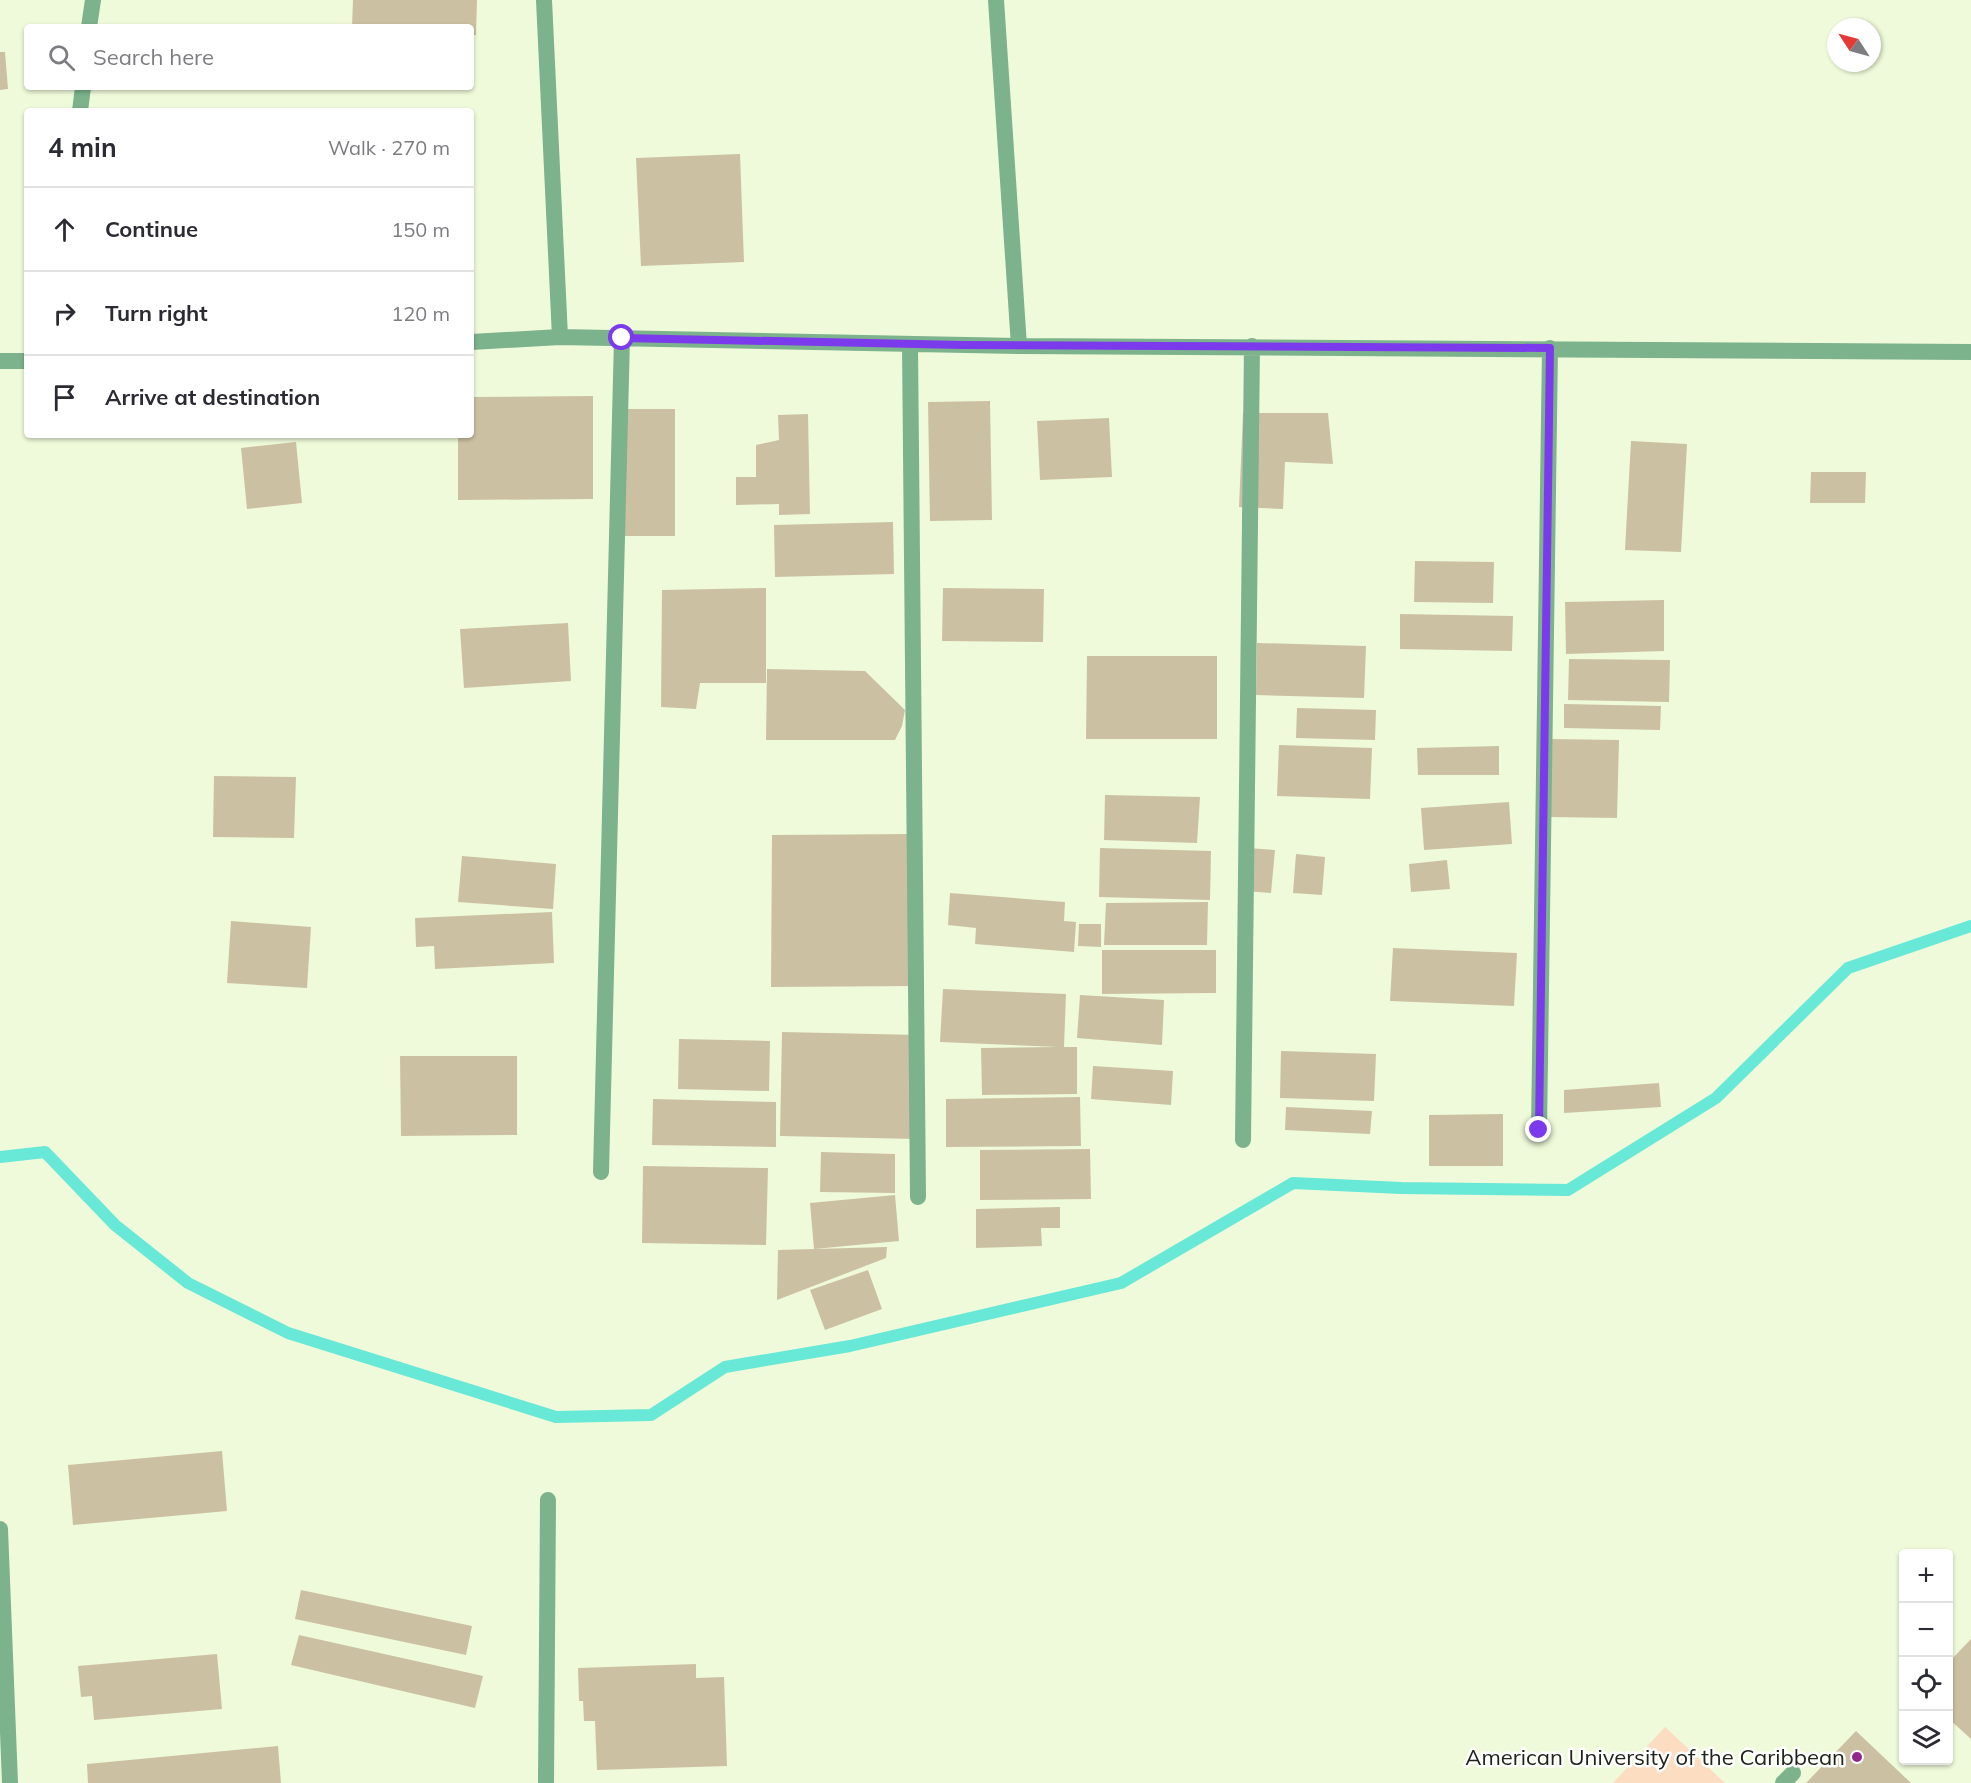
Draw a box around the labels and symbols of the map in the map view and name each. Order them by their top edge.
north arrow [1827,18,1881,72]
route start [608,324,634,350]
route end [1525,1116,1551,1142]
place label: American University of the Caribbean [1465,1743,1845,1771]
marker: American University of the Caribbean [1850,1750,1864,1764]

